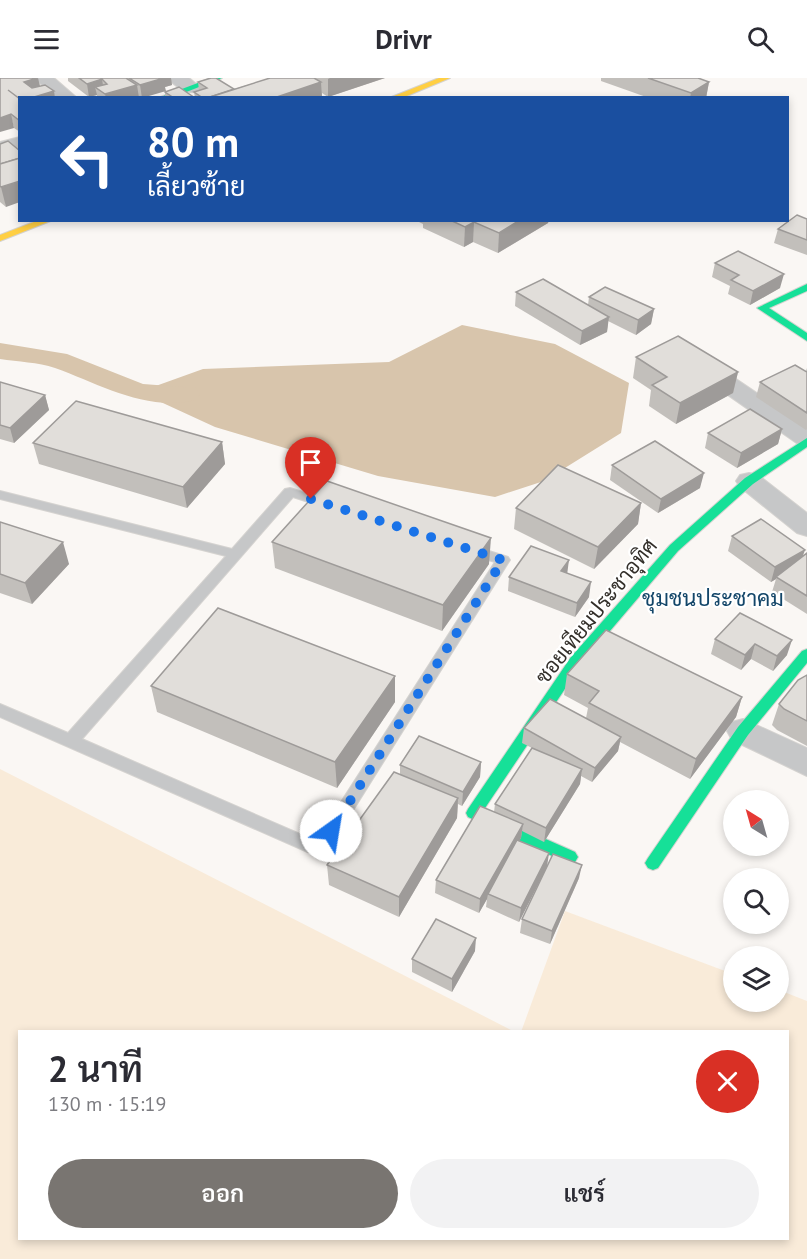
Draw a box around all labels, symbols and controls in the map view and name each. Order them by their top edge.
text: Drivr [375,22,432,56]
icon: menu [30,23,63,56]
icon: search [744,23,777,56]
text: 80 m [147,114,239,169]
icon: left [48,120,126,198]
text: เลี้ยวซ้าย [147,169,245,203]
pin [285,437,336,499]
icon: arrive [294,446,327,479]
street label: ซอยเทียมประชาอุทิศ [529,533,664,690]
district label: ชุมชนประชาคม [642,584,784,614]
north arrow [723,790,789,856]
map controls [723,790,789,1012]
position arrow [299,799,363,863]
button: search [723,868,789,934]
button: layers [723,946,789,1012]
text: 2 นาที [48,1045,143,1092]
button: close [696,1050,759,1113]
text: 130 m · 15:19 [48,1091,166,1117]
button: ออก [48,1159,398,1228]
button: แชร์ [410,1159,759,1228]

